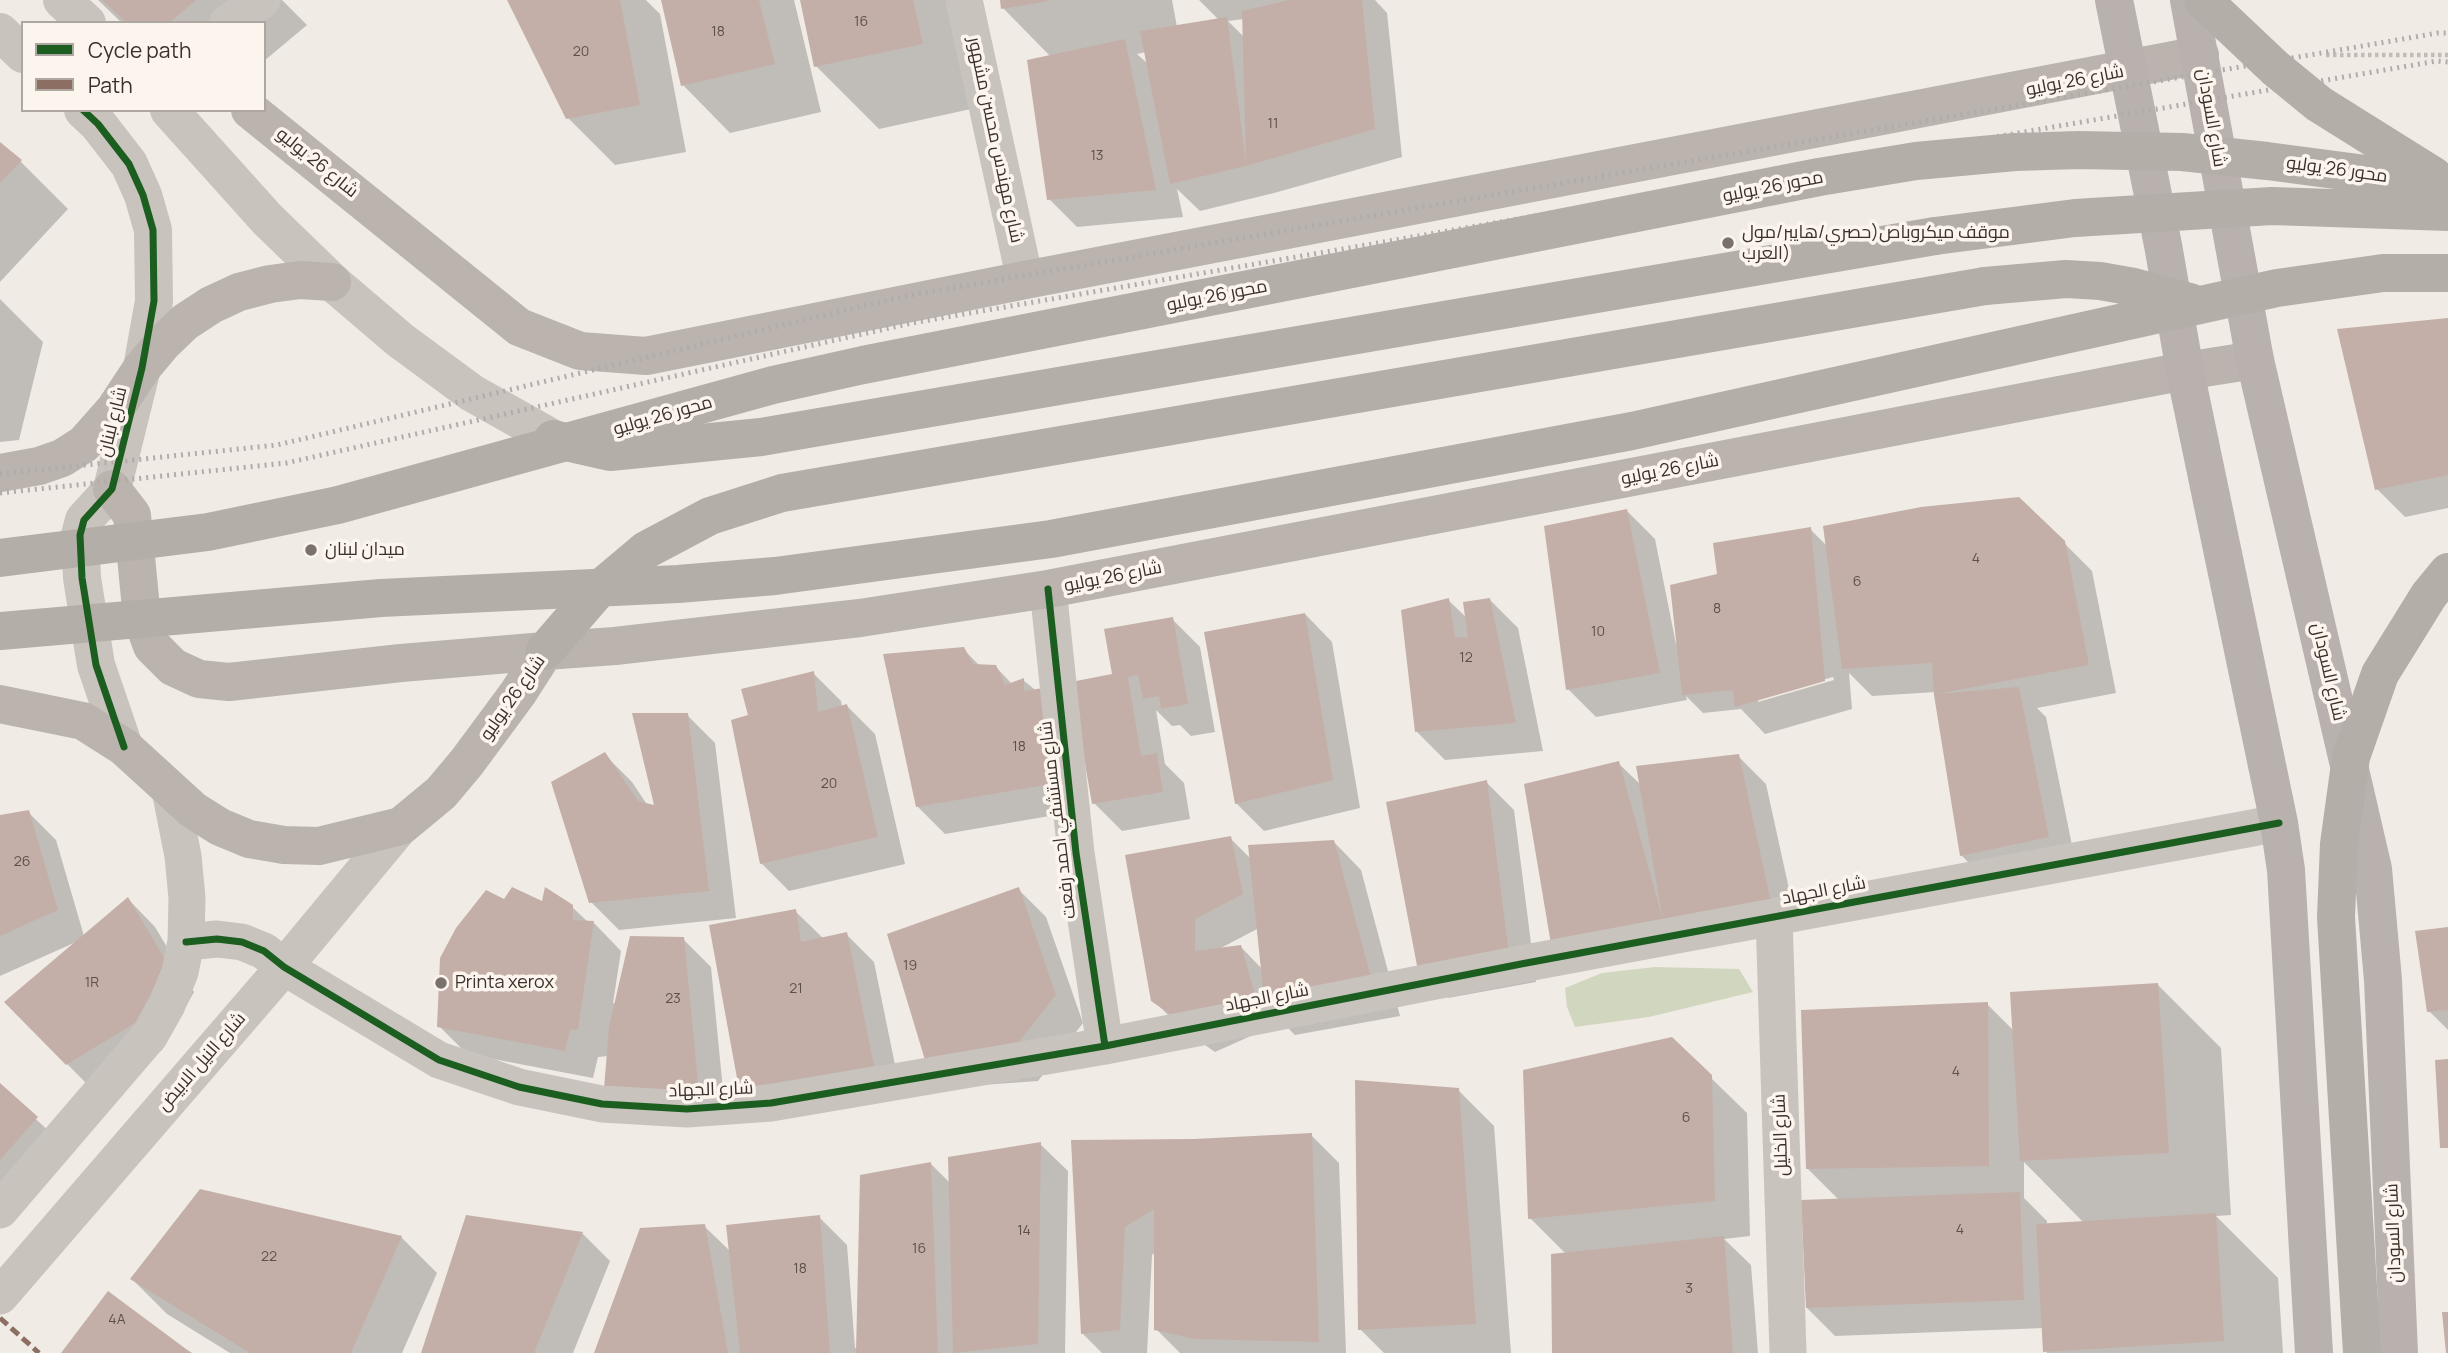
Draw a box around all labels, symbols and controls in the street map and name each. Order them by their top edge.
house number: 16 [854,14,868,30]
legend [21,21,266,112]
house number: 18 [711,24,725,40]
street label: شارع مهندس محسن مشهور [963,35,1027,245]
text: Cycle path [88,36,191,64]
house number: 20 [573,44,589,60]
street label: شارع 26 يوليو [2024,61,2126,101]
street label: شارع السودان [2192,67,2230,169]
text: Path [88,71,133,99]
house number: 11 [1268,116,1278,132]
street label: شارع 26 يوليو [272,123,362,203]
house number: 13 [1090,148,1104,164]
street label: محور 26 يوليو [2285,152,2389,188]
street label: محور 26 يوليو [1721,167,1825,207]
place label: موقف ميكروباص(حصري/هايبر/مول العرب) [1742,222,2010,264]
marker: موقف ميكروباص(حصري/هايبر/مول العرب) [1720,235,1736,251]
street label: محور 26 يوليو [1165,276,1269,316]
street label: شارع لبنان [94,385,132,459]
street label: محور 26 يوليو [611,392,715,440]
street label: شارع 26 يوليو [1619,450,1721,490]
place label: ميدان لبنان [325,539,405,561]
marker: ميدان لبنان [303,542,319,558]
house number: 4 [1972,551,1980,567]
street label: شارع 26 يوليو [1062,557,1164,597]
house number: 6 [1853,574,1861,590]
house number: 8 [1713,601,1721,617]
street label: شارع السودان [2306,621,2350,723]
house number: 10 [1591,624,1605,640]
house number: 12 [1459,650,1473,666]
street label: شارع 26 يوليو [476,651,550,745]
street label: شارع مستشفي احمد رفعت [1035,720,1081,920]
house number: 18 [1012,739,1026,755]
house number: 20 [821,776,837,792]
house number: 26 [14,854,30,870]
street label: شارع الجهاد [1780,872,1868,910]
house number: 19 [903,958,917,974]
place label: Printa xerox [455,972,554,994]
house number: 1R [85,975,99,991]
marker: Printa xerox [433,975,449,991]
street label: شارع الجهاد [1223,979,1311,1017]
house number: 21 [789,981,803,997]
house number: 23 [665,991,681,1007]
street label: شارع النيل الابيض [153,1008,251,1116]
house number: 4 [1952,1064,1960,1080]
street label: شارع الجهاد [668,1078,754,1102]
street label: شارع الخليل [1769,1093,1793,1177]
house number: 6 [1682,1110,1690,1126]
street label: شارع السودان [2381,1183,2407,1283]
house number: 4 [1956,1222,1964,1238]
house number: 14 [1017,1223,1031,1239]
house number: 16 [912,1241,926,1257]
house number: 22 [261,1249,277,1265]
house number: 18 [793,1261,807,1277]
house number: 3 [1685,1281,1693,1297]
house number: 4A [108,1312,126,1328]

